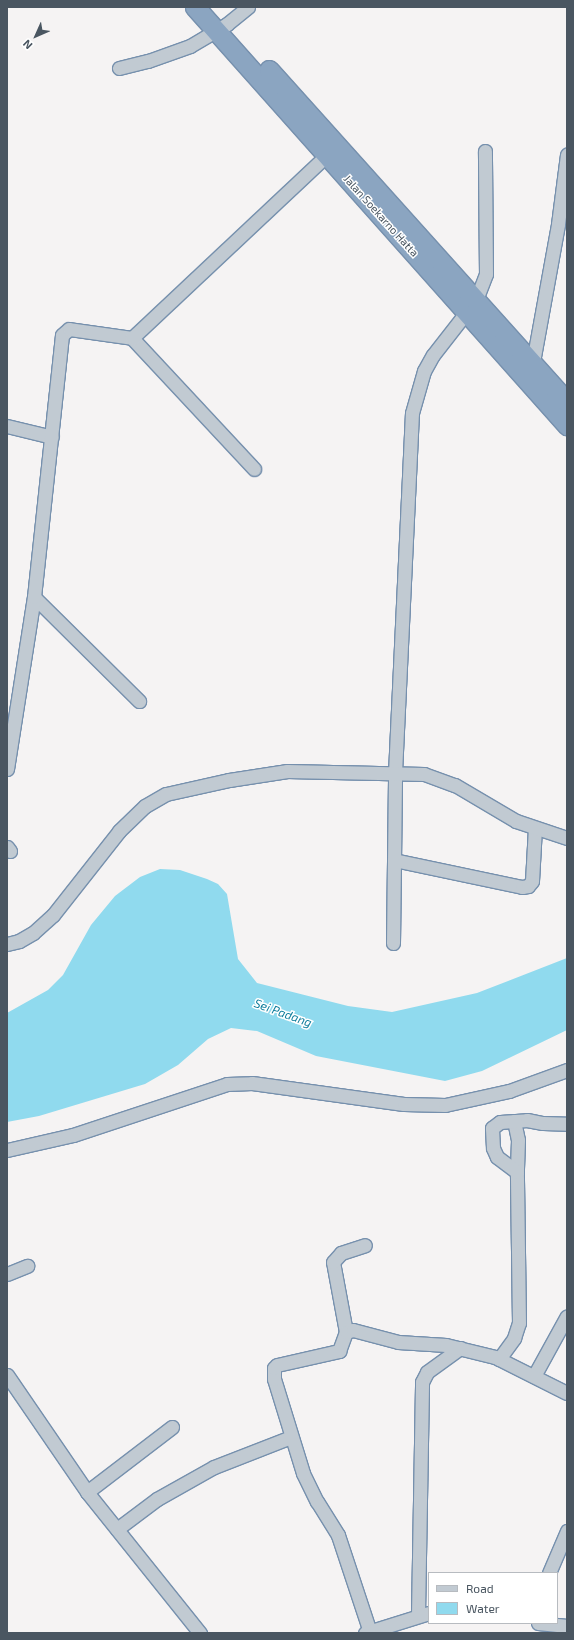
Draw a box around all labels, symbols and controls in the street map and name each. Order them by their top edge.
north arrow [16,16,56,56]
text: N [20,37,35,52]
street label: Jalan Soekarno Hatta [341,172,421,260]
water label: Sei Padang [252,996,314,1030]
legend [428,1572,558,1624]
text: Road [466,1581,494,1595]
text: Water [466,1601,500,1615]

